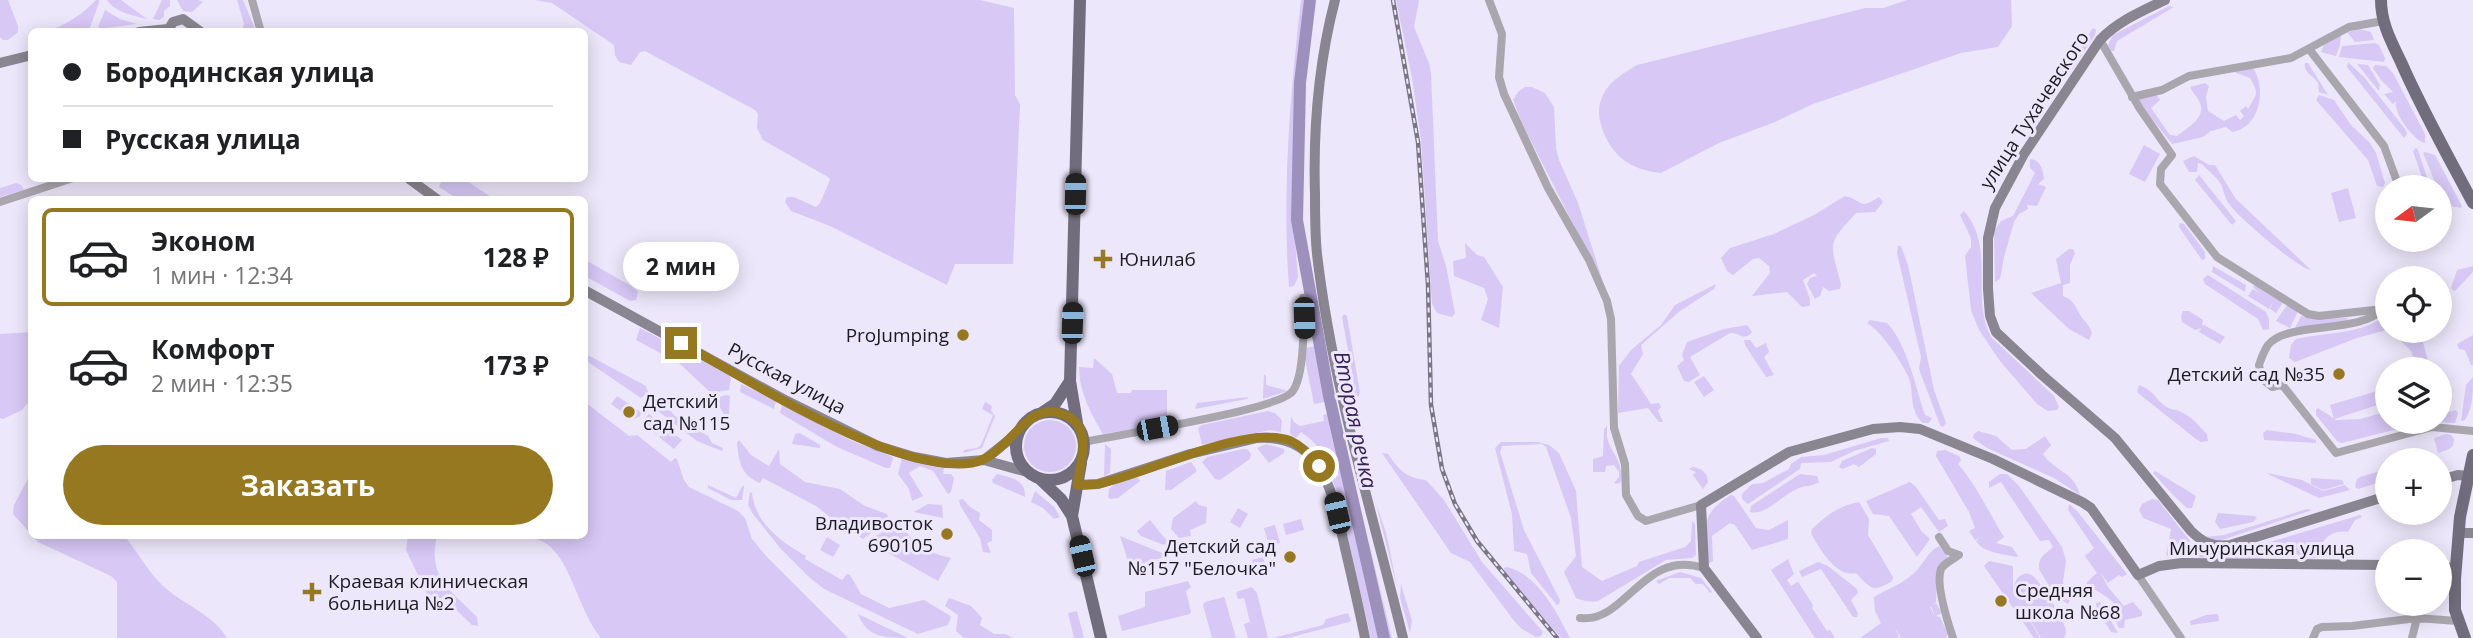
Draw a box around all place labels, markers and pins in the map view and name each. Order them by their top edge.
place label: Юнилаб [1119,246,1196,272]
marker: Юнилаб [1093,249,1113,269]
place label: ProJumping [846,322,949,348]
marker: ProJumping [955,327,971,343]
place label: Детский сад №35 [2168,361,2325,387]
marker: Детский сад №35 [2331,366,2347,382]
place label: Детский сад №115 [643,388,730,436]
marker: Детский сад №115 [621,404,637,420]
place label: Владивосток 690105 [815,510,933,558]
marker: Владивосток 690105 [939,526,955,542]
place label: Детский сад №157 "Белочка" [1127,533,1276,581]
marker: Детский сад №157 "Белочка" [1282,549,1298,565]
place label: Краевая клиническая больница №2 [328,568,528,616]
place label: Средняя школа №68 [2015,577,2121,625]
marker: Краевая клиническая больница №2 [302,582,322,602]
marker: Средняя школа №68 [1993,593,2009,609]

